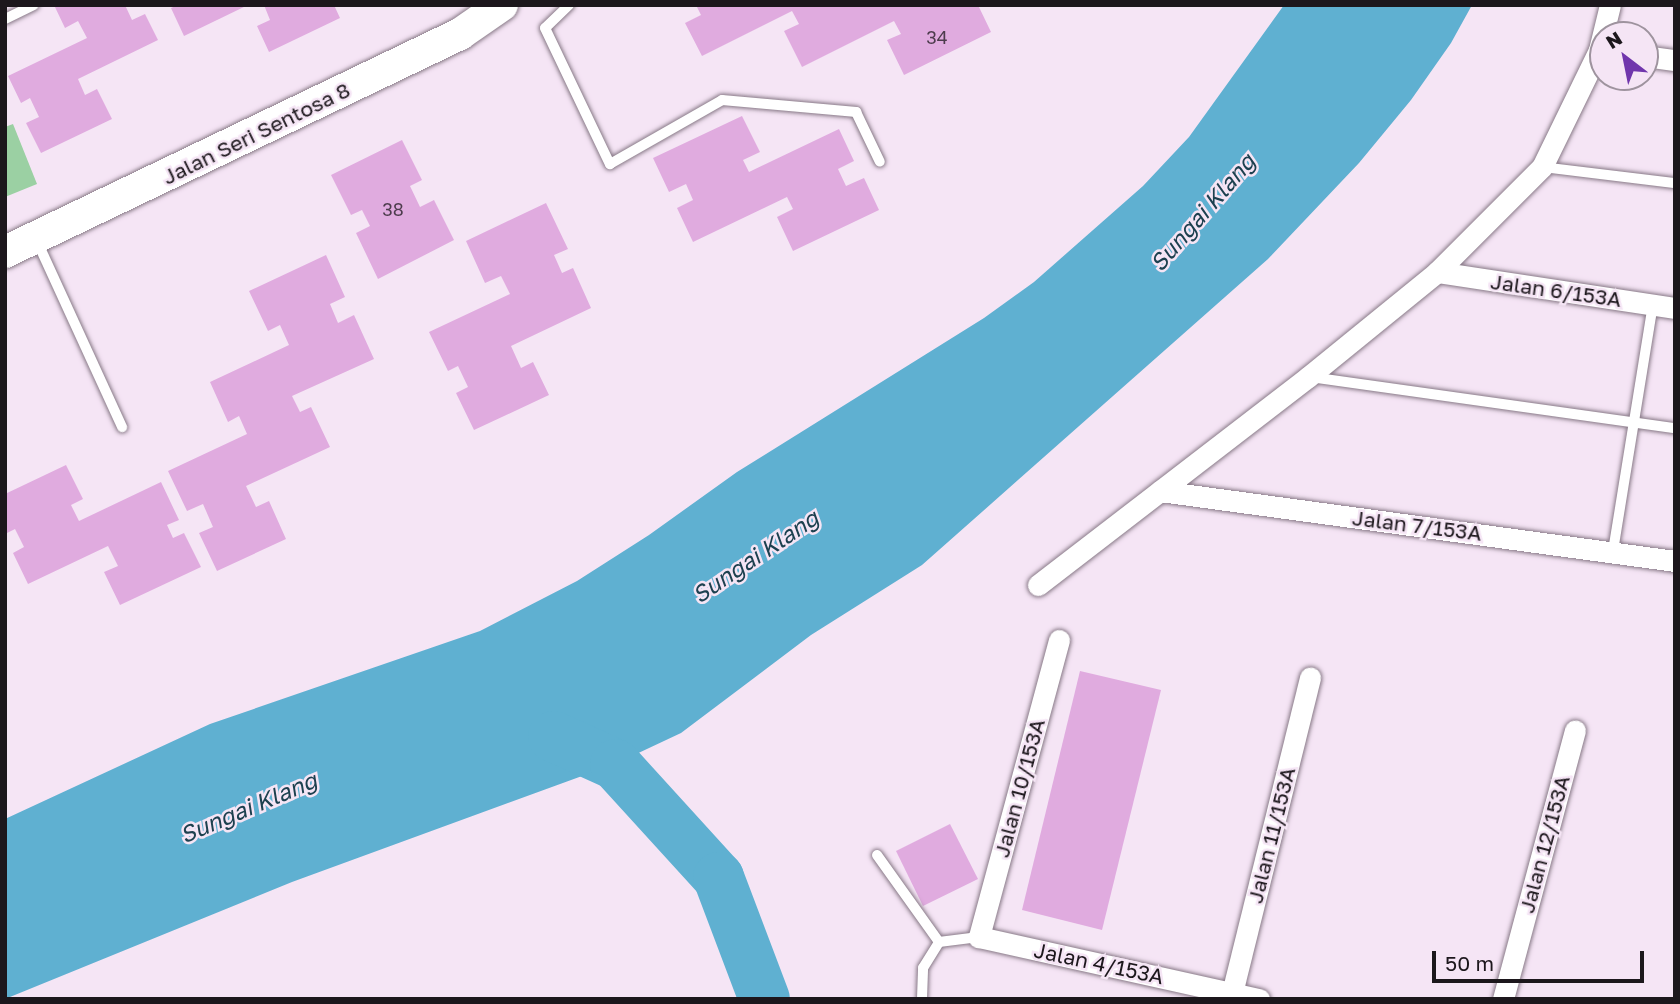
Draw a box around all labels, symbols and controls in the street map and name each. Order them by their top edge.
north arrow [1589,21,1659,91]
house number: 34 [926,26,948,48]
text: N [1601,26,1626,53]
street label: Jalan Seri Sentosa 8 [158,77,354,189]
water label: Sungai Klang [1144,148,1260,276]
house number: 38 [382,198,404,220]
street label: Jalan 6/153A [1489,268,1623,312]
water label: Sungai Klang [687,504,823,608]
street label: Jalan 7/153A [1351,505,1483,545]
street label: Jalan 10/153A [988,716,1050,860]
street label: Jalan 11/153A [1242,764,1300,906]
water label: Sungai Klang [175,766,321,848]
street label: Jalan 12/153A [1514,772,1574,916]
street label: Jalan 4/153A [1032,937,1166,989]
scale bar [1435,937,1647,981]
text: 50 m [1445,950,1494,976]

